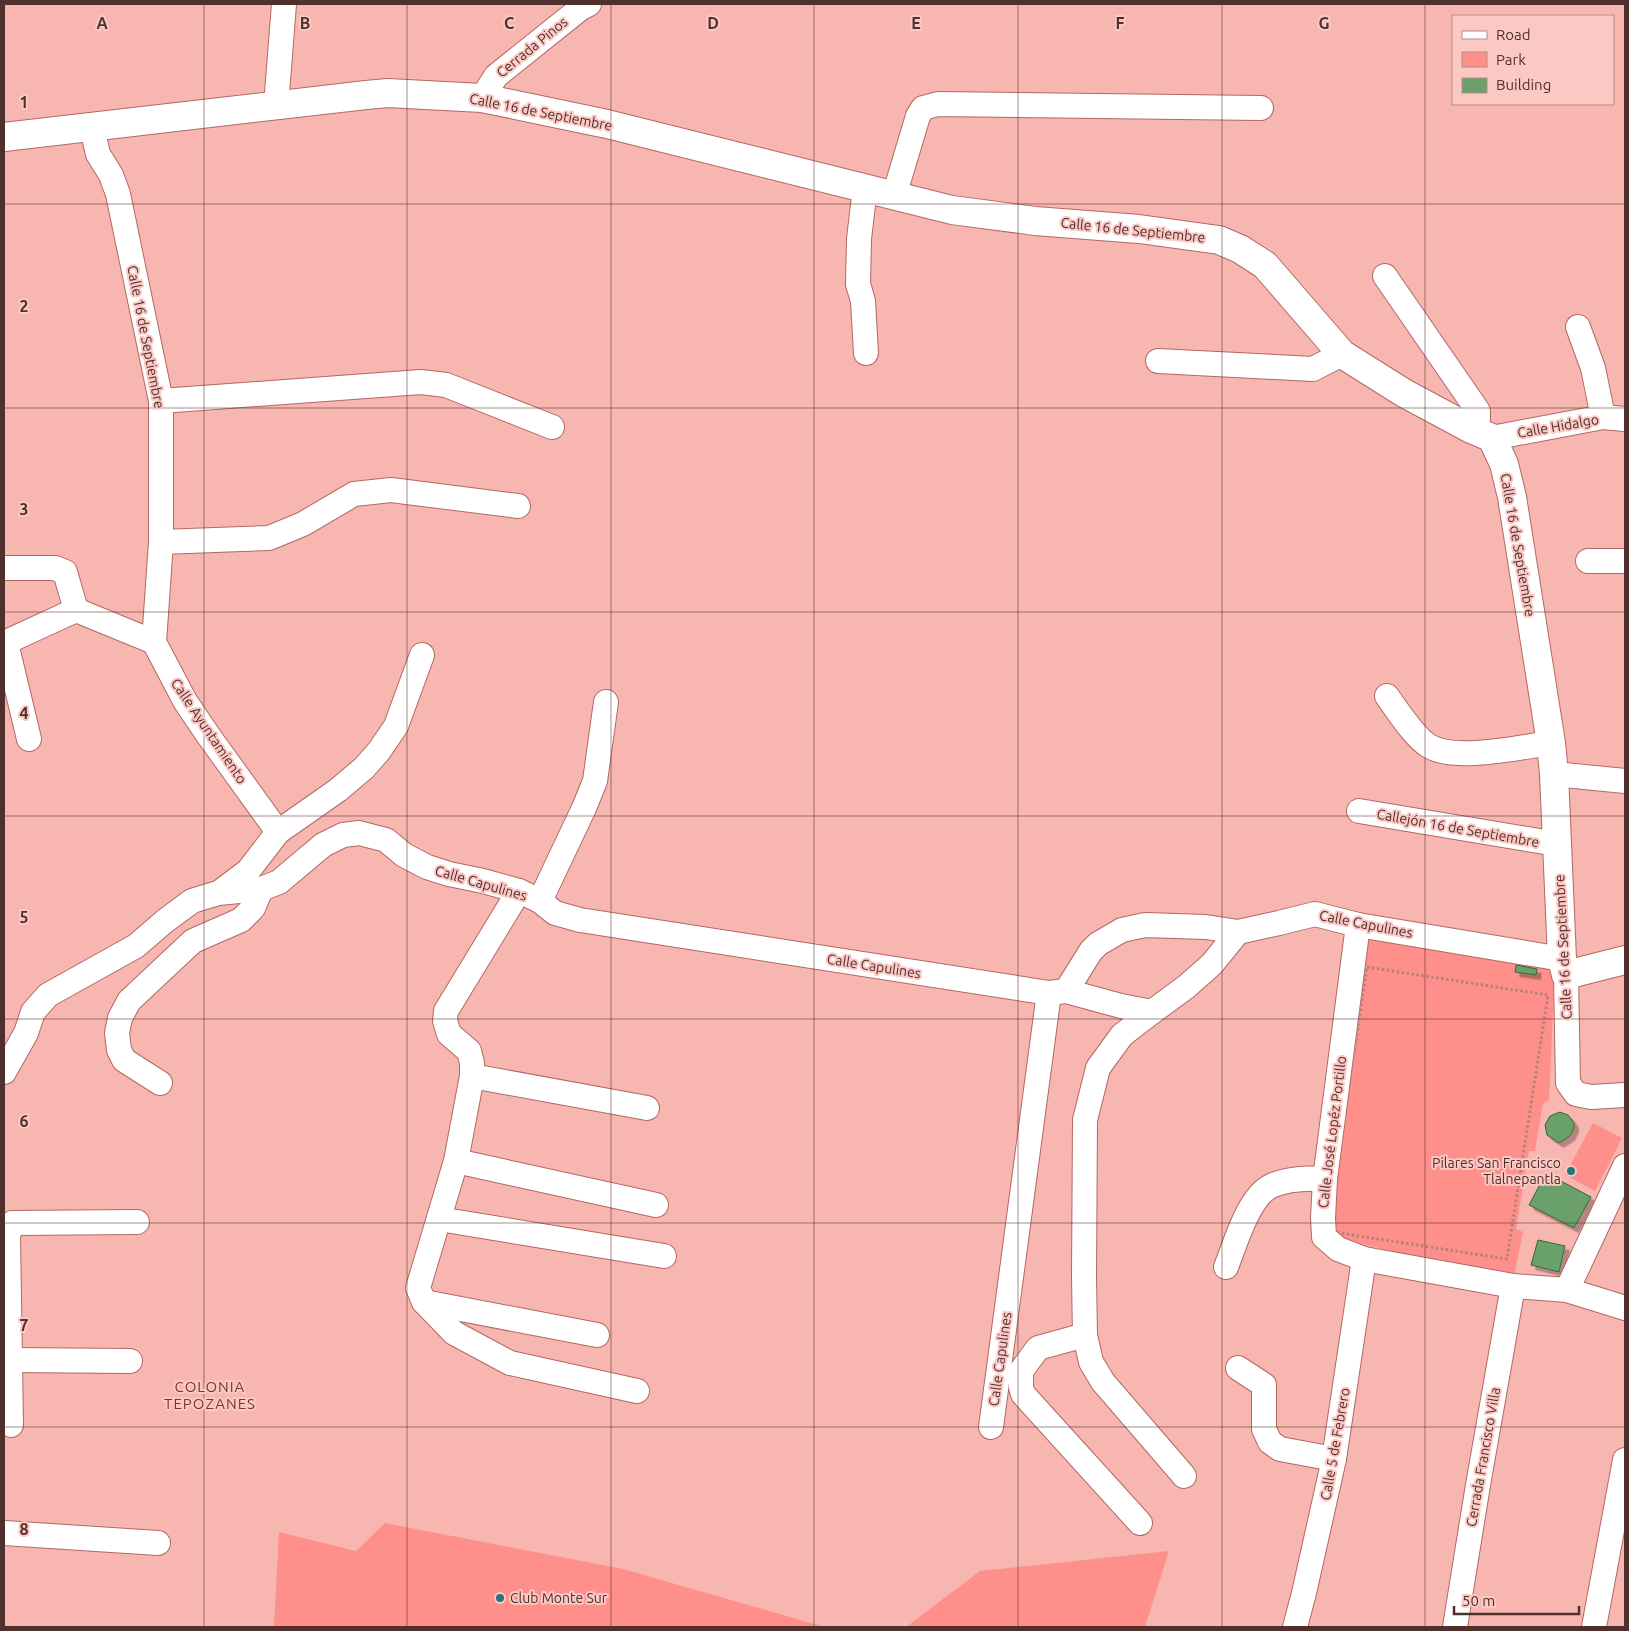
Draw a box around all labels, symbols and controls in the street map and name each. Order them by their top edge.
street label: Cerrada Pinos [493,13,571,81]
text: A [96,14,108,32]
text: B [300,14,310,32]
text: D [707,14,719,32]
text: E [911,14,921,32]
text: F [1116,14,1125,32]
text: G [1318,14,1330,32]
legend [1452,15,1614,105]
text: Road [1496,26,1531,43]
text: Park [1496,51,1526,68]
text: Building [1496,76,1551,93]
street label: Calle 16 de Septiembre [468,90,614,134]
text: 1 [19,93,29,111]
street label: Calle 16 de Septiembre [1060,214,1206,246]
street label: Calle 16 de Septiembre [124,264,168,410]
text: 2 [19,297,29,315]
street label: Calle Hidalgo [1516,411,1600,441]
street label: Calle 16 de Septiembre [1497,472,1539,618]
text: 3 [19,500,29,518]
street label: Calle Ayuntamiento [168,675,250,787]
text: 4 [19,704,29,722]
street label: Callejón 16 de Septiembre [1375,806,1541,850]
street label: Calle Capulines [433,862,529,904]
street label: Calle 16 de Septiembre [1551,874,1575,1020]
street label: Calle Capulines [1318,907,1414,941]
text: 5 [19,908,29,926]
street label: Calle Capulines [826,951,922,981]
street label: Calle José Lopéz Portillo [1315,1055,1349,1209]
text: 6 [19,1112,29,1130]
place label: Pilares San Francisco Tlalnepantla [1432,1155,1561,1187]
marker: Pilares San Francisco Tlalnepantla [1565,1165,1577,1177]
street label: Calle Capulines [985,1311,1015,1407]
text: 7 [19,1316,29,1334]
district label: COLONIA TEPOZANES [164,1378,256,1412]
street label: Calle 5 de Febrero [1317,1386,1353,1502]
street label: Cerrada Francisco Villa [1463,1386,1503,1528]
text: 8 [19,1520,29,1538]
scale bar [1454,1584,1579,1616]
place label: Club Monte Sur [510,1590,608,1606]
marker: Club Monte Sur [494,1592,506,1604]
text: 50 m [1462,1592,1495,1609]

